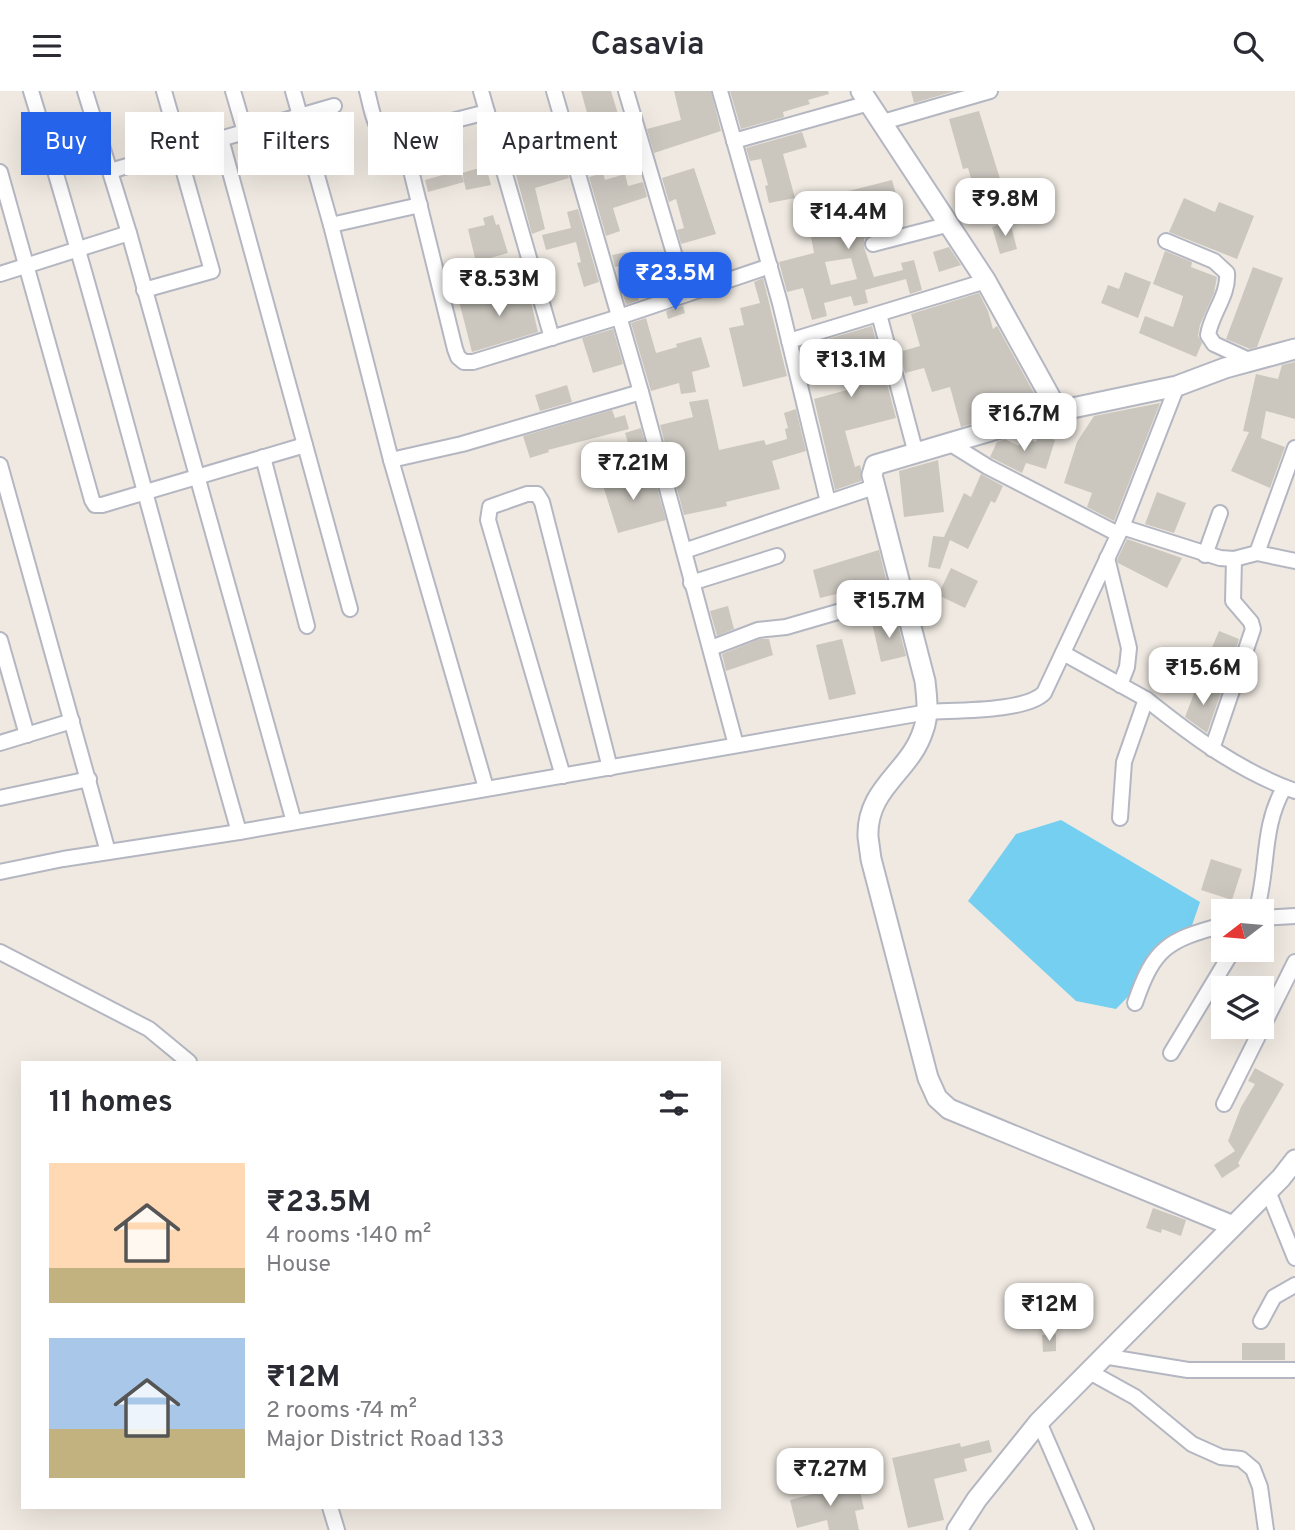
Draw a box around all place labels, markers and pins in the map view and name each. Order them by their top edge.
pin: ₹9.8M [956,179,1054,238]
pin: ₹14.4M [791,191,905,251]
pin: ₹23.5M [618,253,732,312]
pin: ₹8.53M [442,259,556,318]
pin: ₹13.1M [794,339,908,399]
pin: ₹16.7M [967,393,1081,453]
pin: ₹7.21M [576,443,690,502]
pin: ₹15.7M [832,581,946,640]
pin: ₹15.6M [1146,647,1260,707]
pin: ₹12M [1008,1283,1090,1343]
pin: ₹7.27M [773,1449,887,1508]

